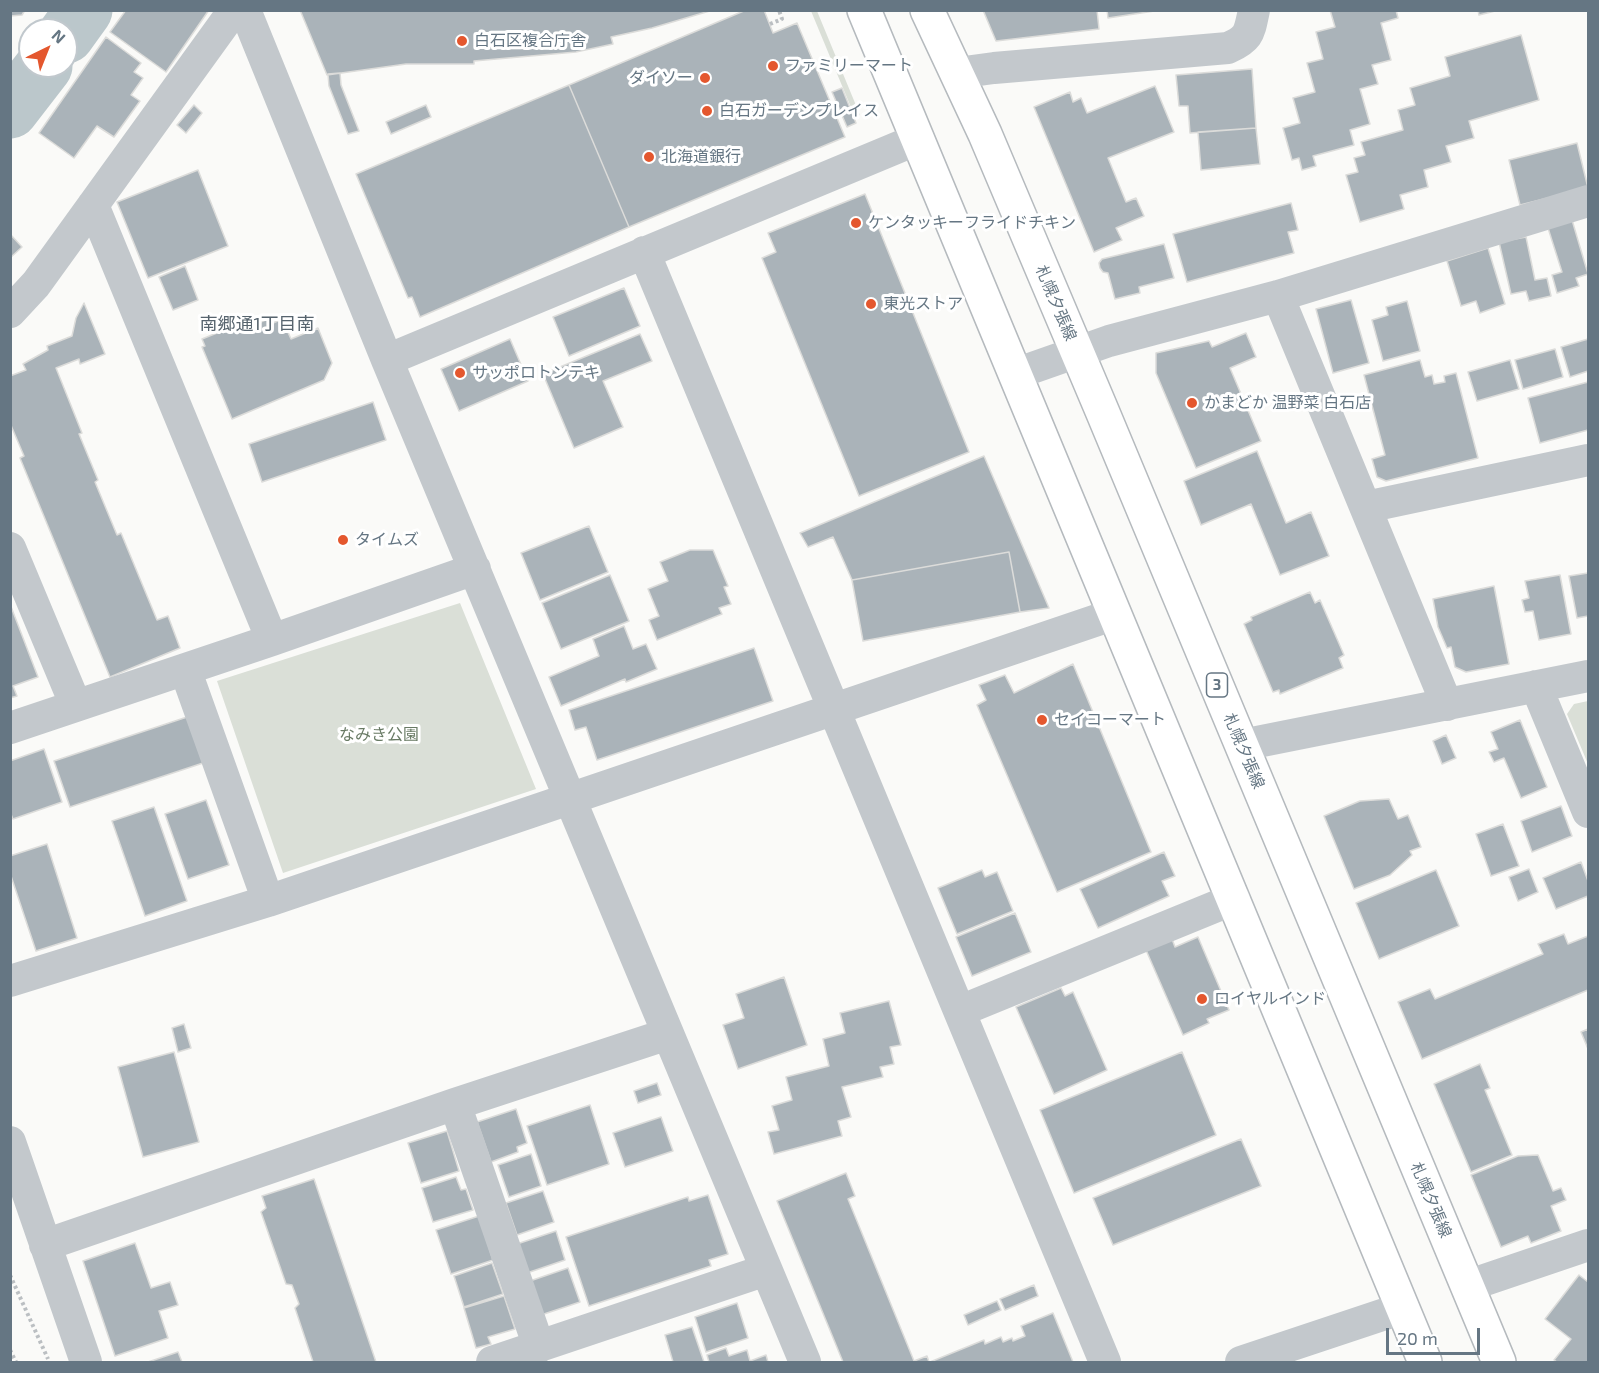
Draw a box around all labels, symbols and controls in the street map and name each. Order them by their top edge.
north arrow [18,18,78,78]
text: N [49,25,70,47]
place label: 白石区複合庁舎 [474,31,586,51]
marker: 白石区複合庁舎 [455,34,469,48]
place label: ファミリーマート [785,56,913,76]
marker: ファミリーマート [766,59,780,73]
place label: ダイソー [629,68,693,88]
marker: ダイソー [698,71,712,85]
place label: 白石ガーデンプレイス [719,101,879,121]
marker: 白石ガーデンプレイス [700,104,714,118]
place label: 北海道銀行 [661,147,741,167]
marker: 北海道銀行 [642,150,656,164]
place label: ケンタッキーフライドチキン [868,213,1076,233]
marker: ケンタッキーフライドチキン [849,216,863,230]
street label: 札幌夕張線 [1032,262,1080,344]
place label: 東光ストア [883,294,963,314]
marker: 東光ストア [864,297,878,311]
district label: 南郷通1丁目南 [199,313,315,335]
place label: サッポロトンテキ [472,363,600,383]
marker: サッポロトンテキ [453,366,467,380]
place label: かまどか 温野菜 白石店 [1204,393,1371,413]
marker: かまどか 温野菜 白石店 [1185,396,1199,410]
place label: タイムズ [355,530,419,550]
marker: タイムズ [336,533,350,547]
road number: 3 [1206,673,1228,697]
place label: セイコーマート [1054,710,1166,730]
street label: 札幌夕張線 [1220,710,1268,792]
marker: セイコーマート [1035,713,1049,727]
park label: なみき公園 [339,725,419,745]
place label: ロイヤルインド [1214,989,1326,1009]
marker: ロイヤルインド [1195,992,1209,1006]
street label: 札幌夕張線 [1407,1159,1455,1241]
scale bar [1389,1316,1484,1354]
text: 20 m [1397,1327,1438,1349]

